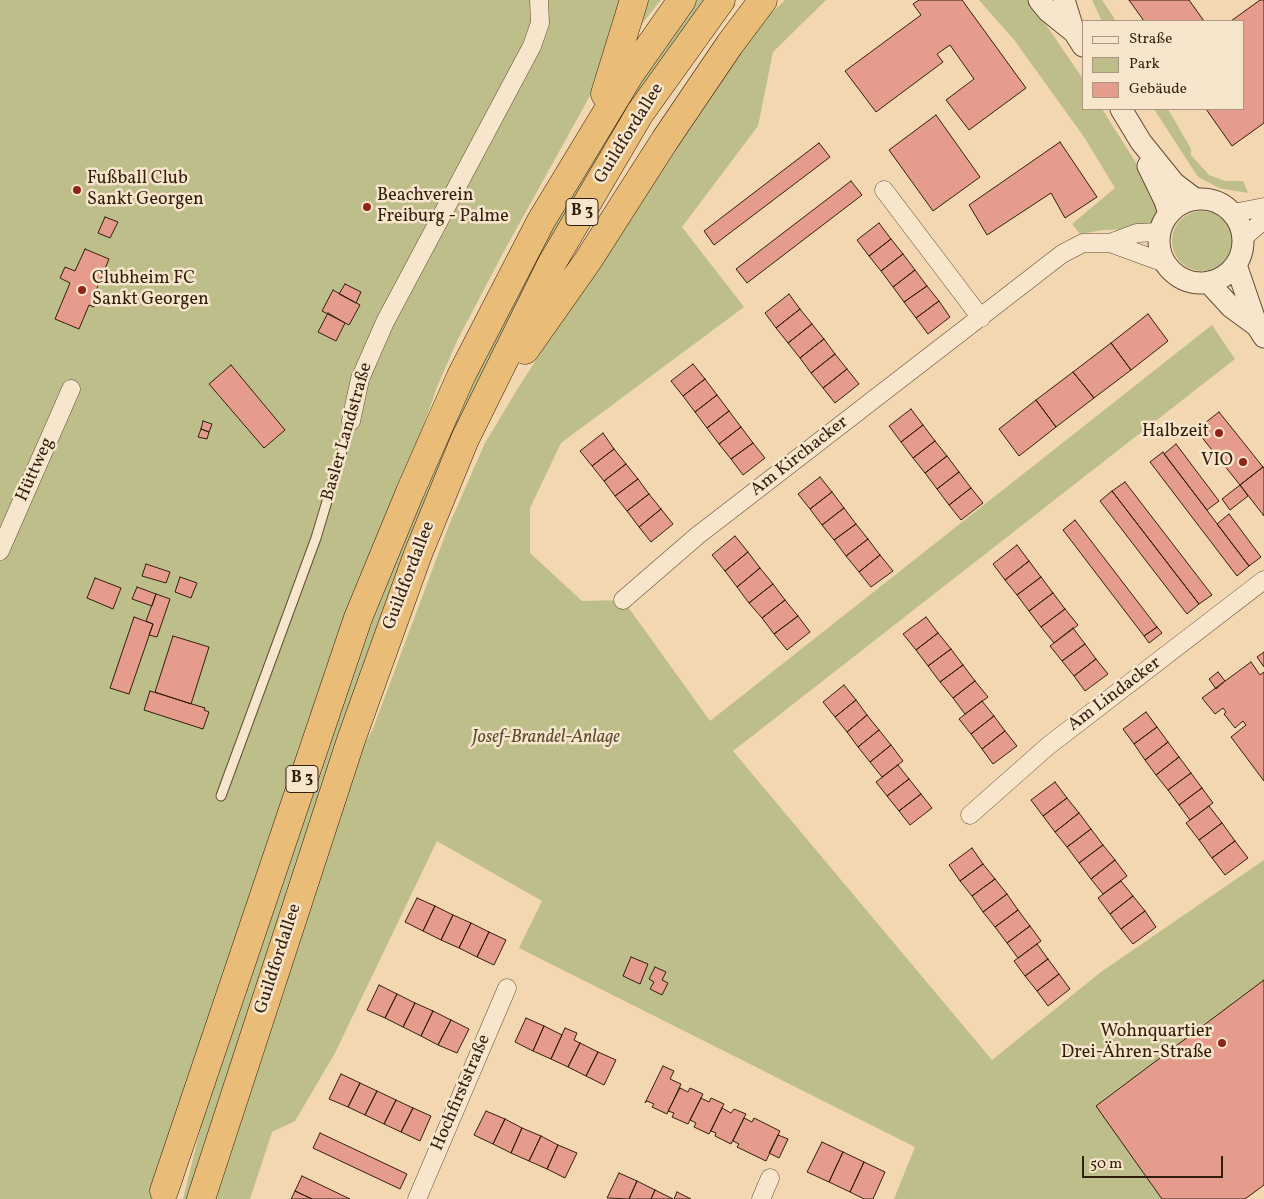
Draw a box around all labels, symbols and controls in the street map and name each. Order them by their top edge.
legend [1082,20,1244,110]
text: Straße [1129,29,1172,50]
text: Park [1129,54,1160,75]
text: Gebäude [1129,79,1187,100]
street label: Guildfordallee [591,80,669,188]
place label: Fußball Club Sankt Georgen [87,169,204,212]
marker: Fußball Club Sankt Georgen [71,184,83,196]
place label: Beachverein Freiburg - Palme [377,186,509,228]
road number: B 3 [566,198,598,226]
marker: Beachverein Freiburg - Palme [361,201,373,213]
place label: Clubheim FC Sankt Georgen [92,269,209,312]
marker: Clubheim FC Sankt Georgen [76,284,88,296]
street label: Basler Landstraße [318,360,378,504]
street label: Am Kirchacker [747,412,853,502]
place label: Halbzeit [1142,422,1209,444]
marker: Halbzeit [1213,427,1225,439]
street label: Hüttweg [12,435,60,505]
place label: VIO [1201,451,1233,473]
marker: VIO [1237,456,1249,468]
street label: Guildfordallee [379,519,441,633]
street label: Am Lindacker [1064,653,1166,737]
park label: Josef-Brandel-Anlage [472,728,620,750]
road number: B 3 [286,766,318,792]
street label: Guildfordallee [251,901,307,1017]
place label: Wohnquartier Drei-Ähren-Straße [1061,1022,1212,1064]
street label: Hochfirststraße [428,1032,496,1154]
marker: Wohnquartier Drei-Ähren-Straße [1216,1037,1228,1049]
scale bar [1084,1146,1225,1178]
text: 50 m [1090,1154,1122,1175]

